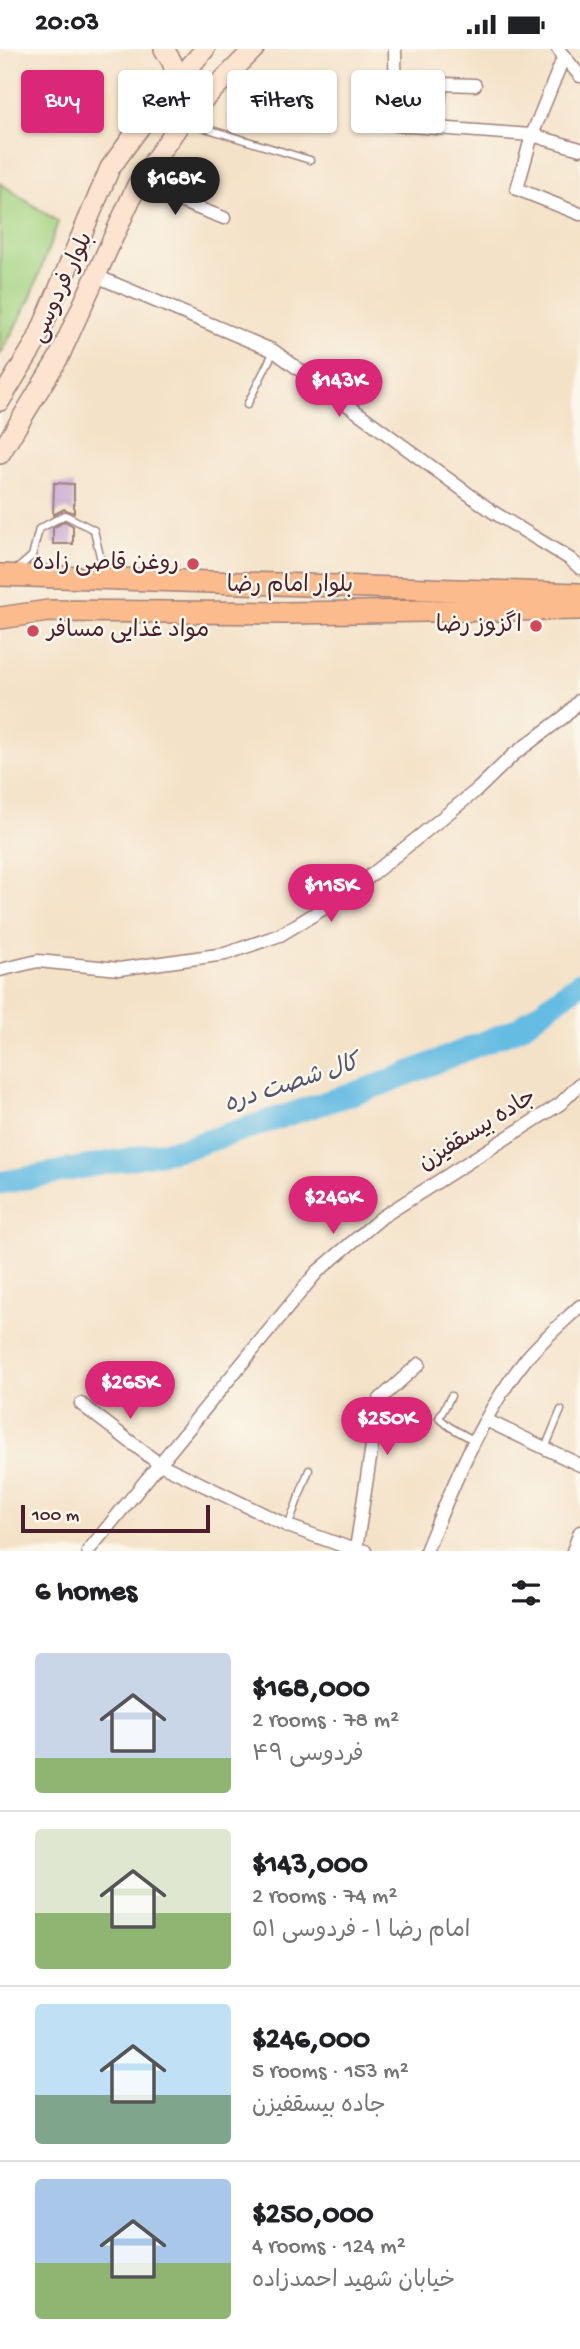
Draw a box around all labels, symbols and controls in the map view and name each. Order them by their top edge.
text: 20:03 [35,9,99,40]
chip: Buy [21,70,104,133]
chip: Rent [118,70,213,133]
chip: Filters [227,70,337,133]
chip: New [351,70,445,133]
pin: $168K [126,157,224,217]
text: $168K [147,166,203,193]
street label: بلوار فردوسی [26,228,100,348]
pin: $143K [290,359,388,419]
text: $143K [311,368,367,395]
place label: روغن قاصی زاده [32,551,179,578]
marker: روغن قاصی زاده [185,556,201,572]
street label: بلوار امام رضا [227,573,353,601]
place label: اگزوز رضا [436,610,522,640]
place label: مواد غذایی مسافر [45,618,209,645]
marker: اگزوز رضا [528,618,544,634]
marker: مواد غذایی مسافر [25,623,41,639]
pin: $115K [282,865,380,924]
text: $115K [304,873,358,900]
water label: کال شصت دره [221,1048,367,1120]
street label: جاده بیسقفیزن [414,1084,542,1178]
pin: $246K [284,1177,382,1236]
text: $246K [305,1185,361,1212]
pin: $265K [81,1361,179,1421]
text: $265K [101,1370,159,1397]
pin: $250K [338,1397,436,1457]
text: $250K [357,1406,417,1433]
scale bar [21,1502,210,1534]
text: 100 m [32,1505,79,1528]
icon: filters [507,1574,545,1612]
text: 6 homes [35,1576,137,1611]
text: $168,000 [252,1673,370,1708]
icon: home [91,1681,175,1765]
text: 2 rooms · 78 m² [252,1708,399,1735]
text: فردوسی ۴۹ [252,1742,364,1769]
text: $143,000 [252,1849,368,1884]
icon: home [91,1857,175,1941]
text: 2 rooms · 74 m² [252,1884,397,1911]
text: امام رضا ۱ - فردوسی ۵۱ [252,1918,470,1945]
text: $246,000 [252,2024,370,2059]
icon: home [91,2032,175,2116]
text: 5 rooms · 153 m² [252,2059,409,2086]
text: جاده بیسقفیزن [252,2093,386,2120]
text: $250,000 [252,2199,374,2234]
icon: home [91,2207,175,2291]
text: 4 rooms · 124 m² [252,2234,406,2261]
text: خیابان شهید احمدزاده [252,2268,455,2295]

